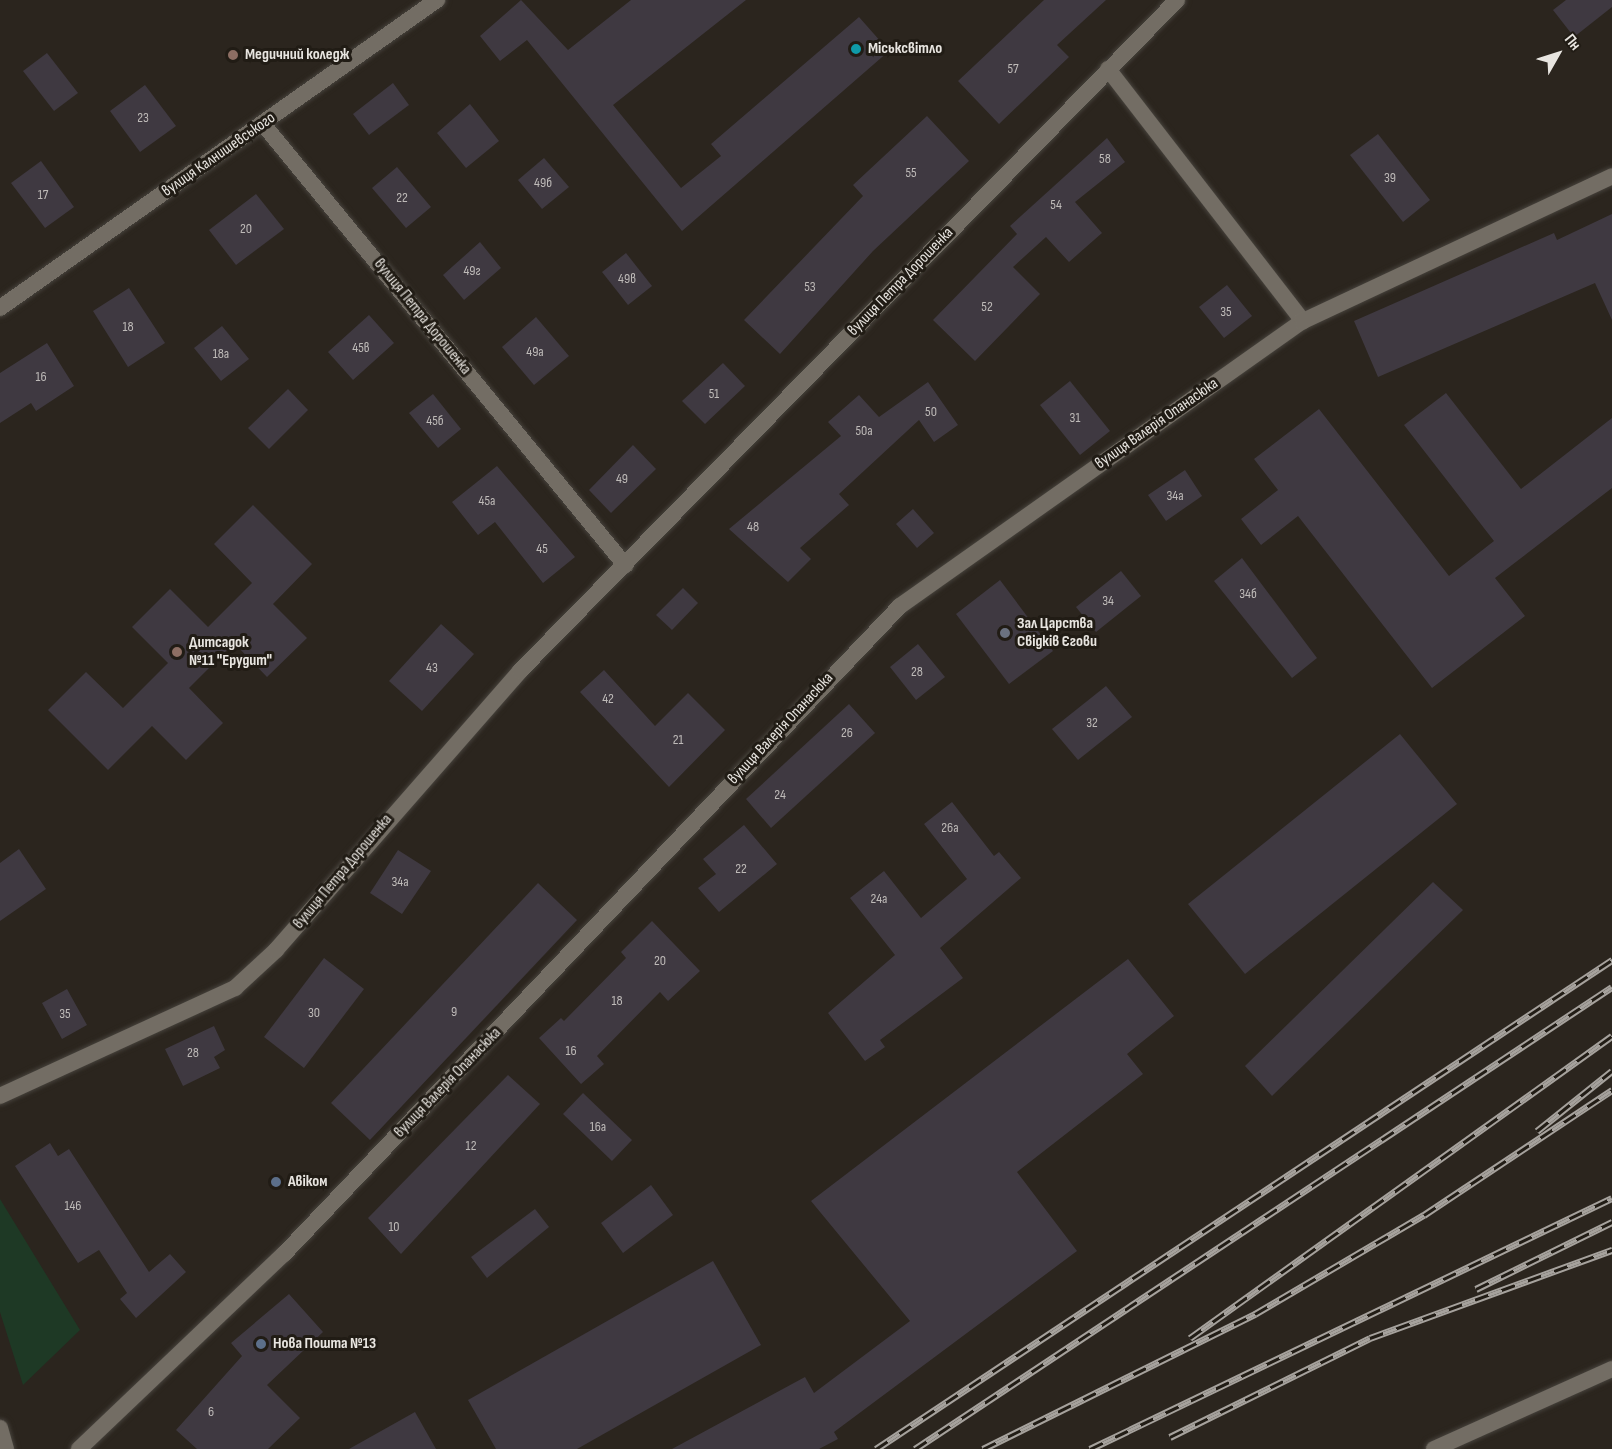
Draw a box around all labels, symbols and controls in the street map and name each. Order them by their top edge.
north arrow [1528,24,1588,84]
text: Пн [1560,30,1585,54]
place label: Міськсвітло [868,39,942,59]
marker: Міськсвітло [849,42,863,56]
place label: Медичний коледж [245,45,349,65]
marker: Медичний коледж [226,48,240,62]
house number: 57 [1007,61,1019,77]
street label: вулиця Калнишевського [159,109,279,201]
house number: 23 [137,110,149,126]
house number: 58 [1099,151,1111,167]
house number: 55 [905,165,917,181]
house number: 39 [1384,170,1396,186]
house number: 49б [534,175,552,191]
house number: 17 [38,187,48,203]
house number: 22 [396,190,408,206]
house number: 54 [1050,197,1062,213]
house number: 20 [240,221,252,237]
street label: вулиця Петра Дорошенка [844,224,958,340]
street label: вулиця Петра Дорошенка [369,255,475,379]
house number: 49г [463,263,481,279]
house number: 49в [618,271,636,287]
house number: 53 [804,279,816,295]
house number: 52 [981,299,993,315]
house number: 35 [1220,304,1232,320]
house number: 18 [122,319,134,335]
house number: 45в [352,340,370,356]
house number: 49а [526,344,544,360]
house number: 18а [213,346,229,362]
house number: 16 [35,369,47,385]
street label: вулиця Валерія Опанасюка [1092,374,1222,474]
house number: 51 [709,386,719,402]
house number: 50 [925,404,937,420]
house number: 31 [1070,410,1080,426]
house number: 45б [426,413,444,429]
house number: 50а [855,423,873,439]
house number: 49 [616,471,628,487]
house number: 34а [1166,488,1184,504]
house number: 45а [479,493,495,509]
house number: 48 [747,519,759,535]
house number: 45 [536,541,548,557]
house number: 34б [1239,586,1257,602]
house number: 34 [1102,593,1114,609]
place label: Зал Царства Свідків Єгови [1017,614,1097,652]
marker: Зал Царства Свідків Єгови [998,626,1012,640]
place label: Дитсадок №11 "Ерудит" [189,633,272,671]
marker: Дитсадок №11 "Ерудит" [170,645,184,659]
house number: 43 [426,660,438,676]
house number: 28 [911,664,923,680]
street label: вулиця Валерія Опанасюка [724,669,838,789]
house number: 42 [602,691,614,707]
house number: 32 [1086,715,1098,731]
house number: 26 [841,725,853,741]
house number: 21 [673,732,683,748]
house number: 24 [774,787,786,803]
street label: вулиця Петра Дорошенка [289,811,397,933]
house number: 26а [941,820,959,836]
house number: 22 [735,861,747,877]
house number: 34а [391,874,409,890]
house number: 24а [871,891,887,907]
house number: 20 [654,953,666,969]
house number: 18 [611,993,623,1009]
house number: 9 [451,1004,457,1020]
house number: 30 [308,1005,320,1021]
house number: 35 [59,1006,71,1022]
street label: вулиця Валерія Опанасюка [391,1024,505,1142]
house number: 16 [565,1043,577,1059]
house number: 28 [187,1045,199,1061]
house number: 16а [590,1119,606,1135]
house number: 12 [466,1138,476,1154]
place label: Авіком [288,1172,328,1192]
marker: Авіком [269,1175,283,1189]
house number: 146 [65,1198,81,1214]
house number: 10 [388,1219,400,1235]
place label: Нова Пошта №13 [273,1334,376,1354]
marker: Нова Пошта №13 [254,1337,268,1351]
house number: 6 [208,1404,214,1420]

